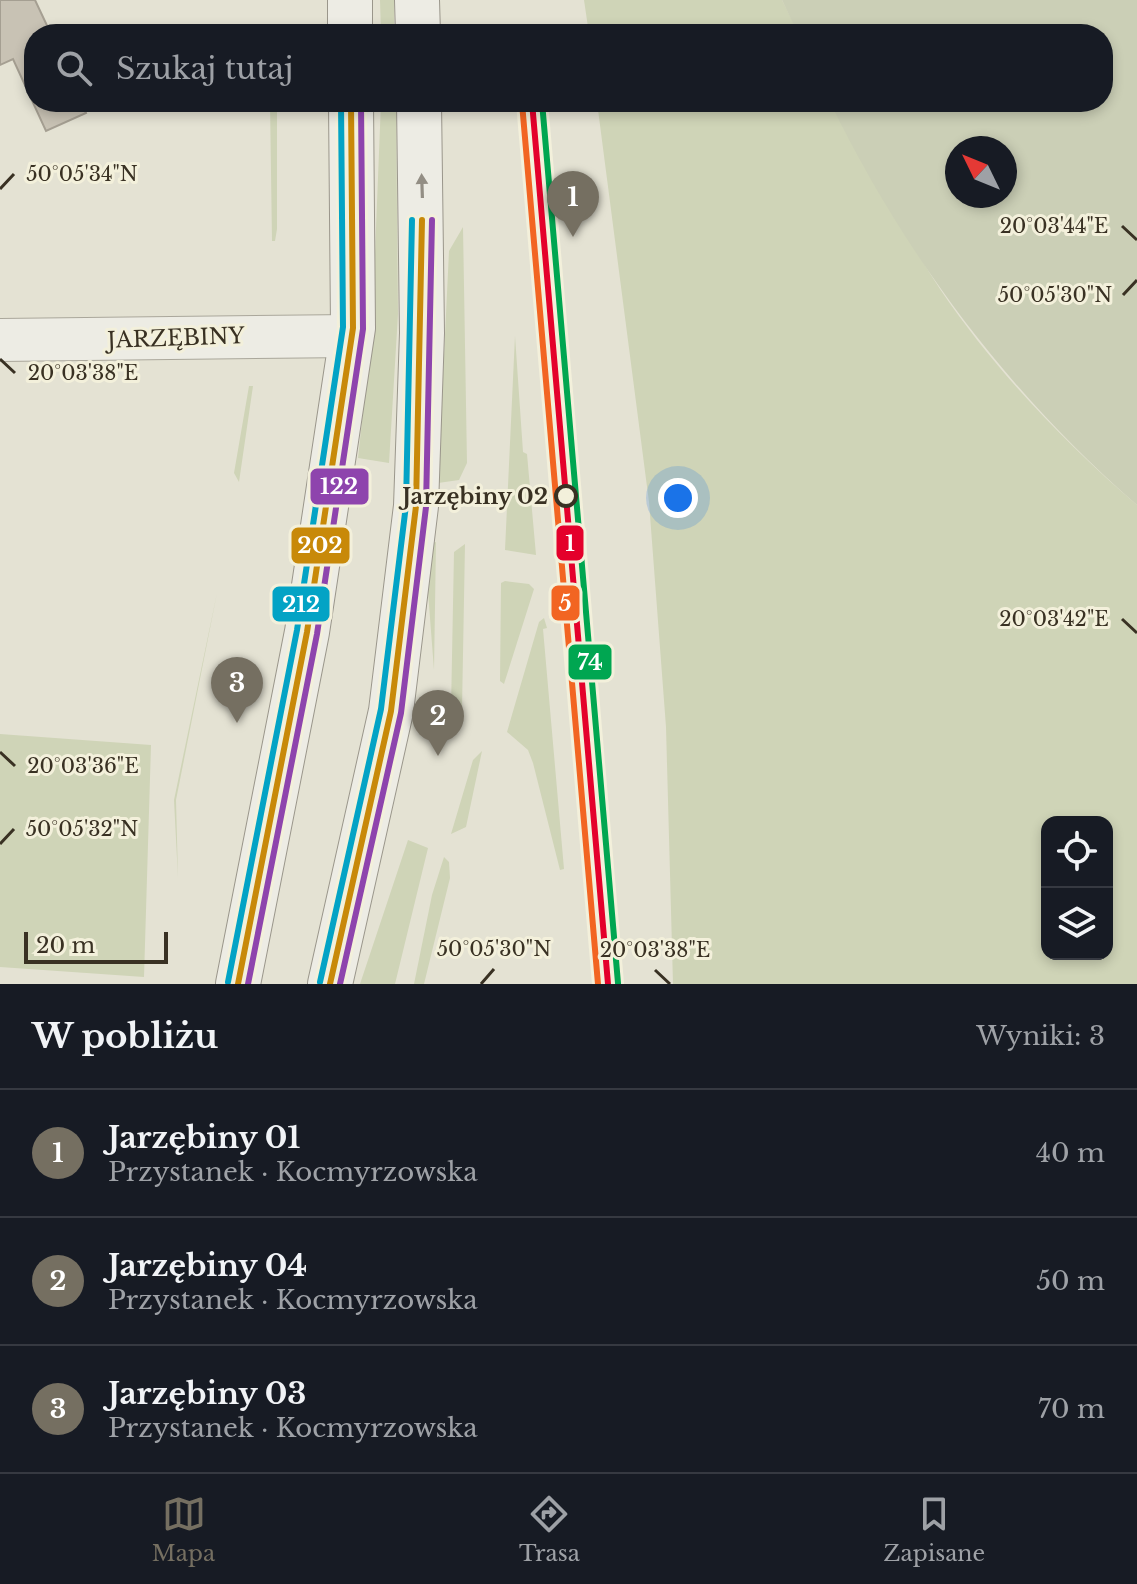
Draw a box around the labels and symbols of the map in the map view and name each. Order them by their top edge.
north arrow [945,136,1017,208]
text: 50°05'34"N [26,162,138,186]
pin: 1 [547,171,599,237]
one-way arrow [415,173,428,198]
text: 20°03'44"E [1000,214,1108,238]
text: 50°05'30"N [998,283,1112,307]
street label: JARZĘBINY [104,322,246,354]
text: 20°03'38"E [28,361,138,385]
line badge: 122 [309,467,370,506]
text: 122 [320,473,358,500]
your location [658,478,698,518]
place label: Jarzębiny 02 [398,483,548,510]
marker: Jarzębiny 02 [555,485,577,507]
line badge: 1 [555,524,585,562]
line badge: 202 [290,526,351,565]
text: 1 [565,530,575,557]
text: 202 [297,532,343,559]
line badge: 5 [550,584,581,622]
line badge: 212 [271,585,331,623]
text: 5 [558,590,572,617]
text: 212 [282,591,320,618]
text: 20°03'42"E [999,607,1109,631]
line badge: 74 [567,643,613,681]
text: 74 [577,649,603,676]
pin: 3 [211,657,263,723]
pin: 2 [412,690,464,756]
text: 20°03'36"E [27,754,139,778]
text: 50°05'32"N [26,817,138,841]
scale bar [24,928,168,964]
text: 50°05'30"N [437,937,551,961]
text: 20°03'38"E [600,938,710,962]

